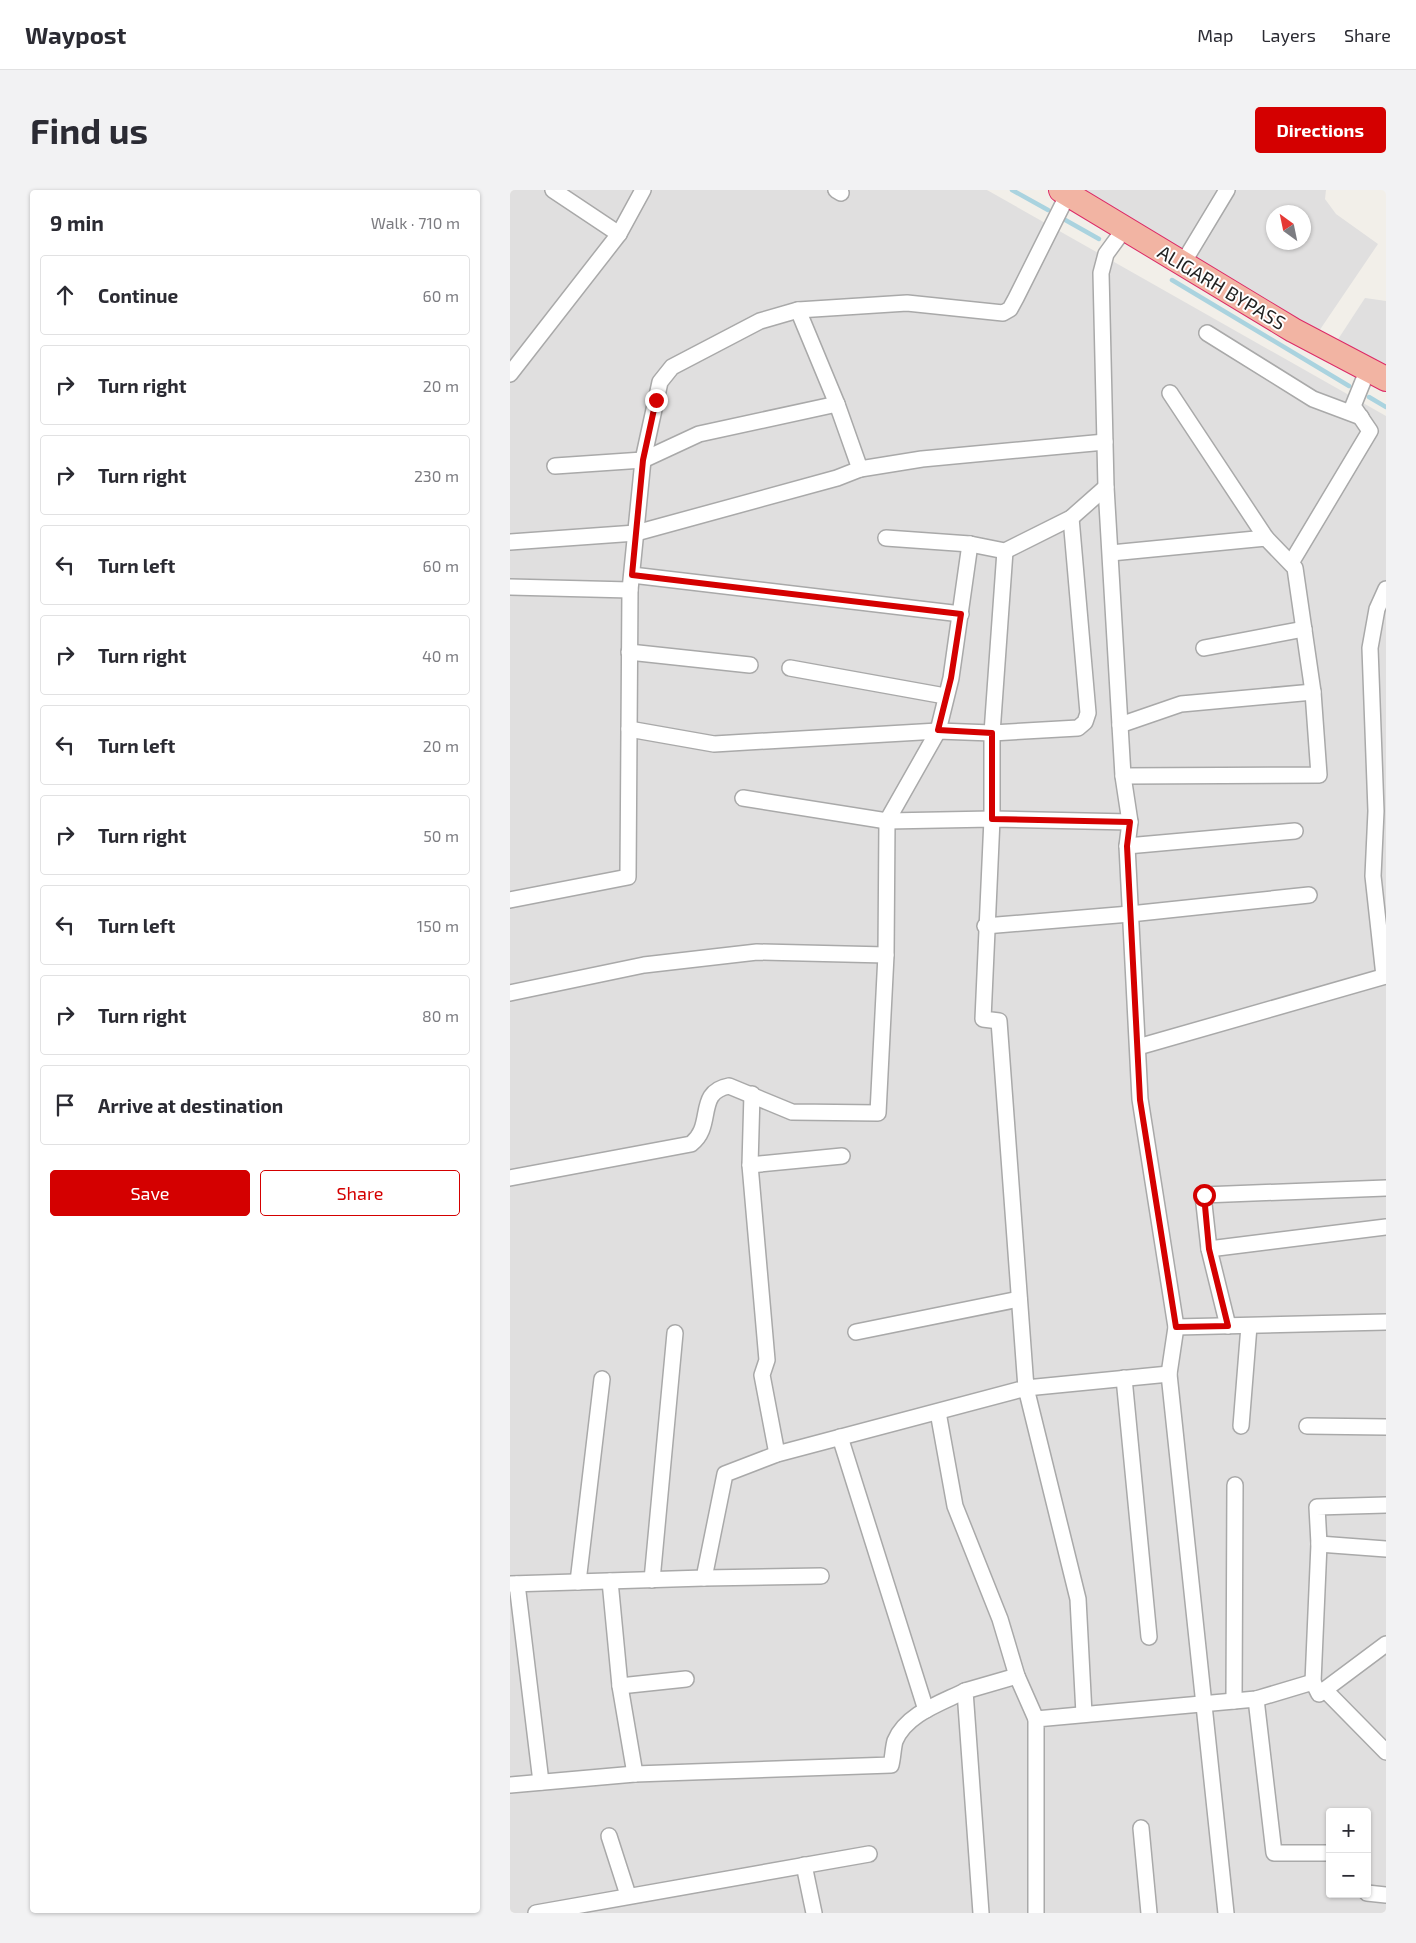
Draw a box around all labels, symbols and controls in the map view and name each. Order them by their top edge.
text: Waypost [25,20,126,49]
text: Map [1197,24,1233,46]
text: Layers [1261,24,1316,46]
text: Share [1344,24,1391,46]
button: Directions [1255,107,1386,153]
text: Find us [30,109,148,151]
north arrow [1266,205,1311,250]
text: 9 min [50,210,104,235]
text: Walk · 710 m [371,213,460,232]
street label: ALIGARH BYPASS [1154,240,1290,334]
icon: ahead [51,281,79,309]
text: Continue [98,284,178,307]
text: 60 m [423,286,459,305]
icon: right [51,371,79,399]
text: Turn right [98,374,186,397]
text: 20 m [423,376,459,395]
route end [645,389,668,412]
icon: right [51,461,79,489]
text: Turn right [98,464,186,487]
text: 230 m [414,466,459,485]
icon: left [51,551,79,579]
text: Turn left [98,554,175,577]
text: 60 m [423,556,459,575]
icon: right [51,641,79,669]
text: Turn right [98,644,186,667]
text: 40 m [422,646,459,665]
icon: left [51,731,79,759]
text: Turn left [98,734,175,757]
text: 20 m [423,736,459,755]
icon: right [51,821,79,849]
text: Turn right [98,824,186,847]
text: 50 m [423,826,459,845]
icon: left [51,911,79,939]
text: Turn left [98,914,175,937]
text: 150 m [417,916,459,935]
icon: right [51,1001,79,1029]
text: Turn right [98,1004,186,1027]
text: 80 m [422,1006,459,1025]
icon: arrive [51,1091,79,1119]
text: Arrive at destination [98,1094,283,1117]
button: Save [50,1170,250,1216]
button: Share [260,1170,460,1216]
route start [1193,1184,1216,1207]
map controls [1326,1808,1371,1898]
button: + [1326,1808,1371,1853]
button: − [1326,1853,1371,1898]

